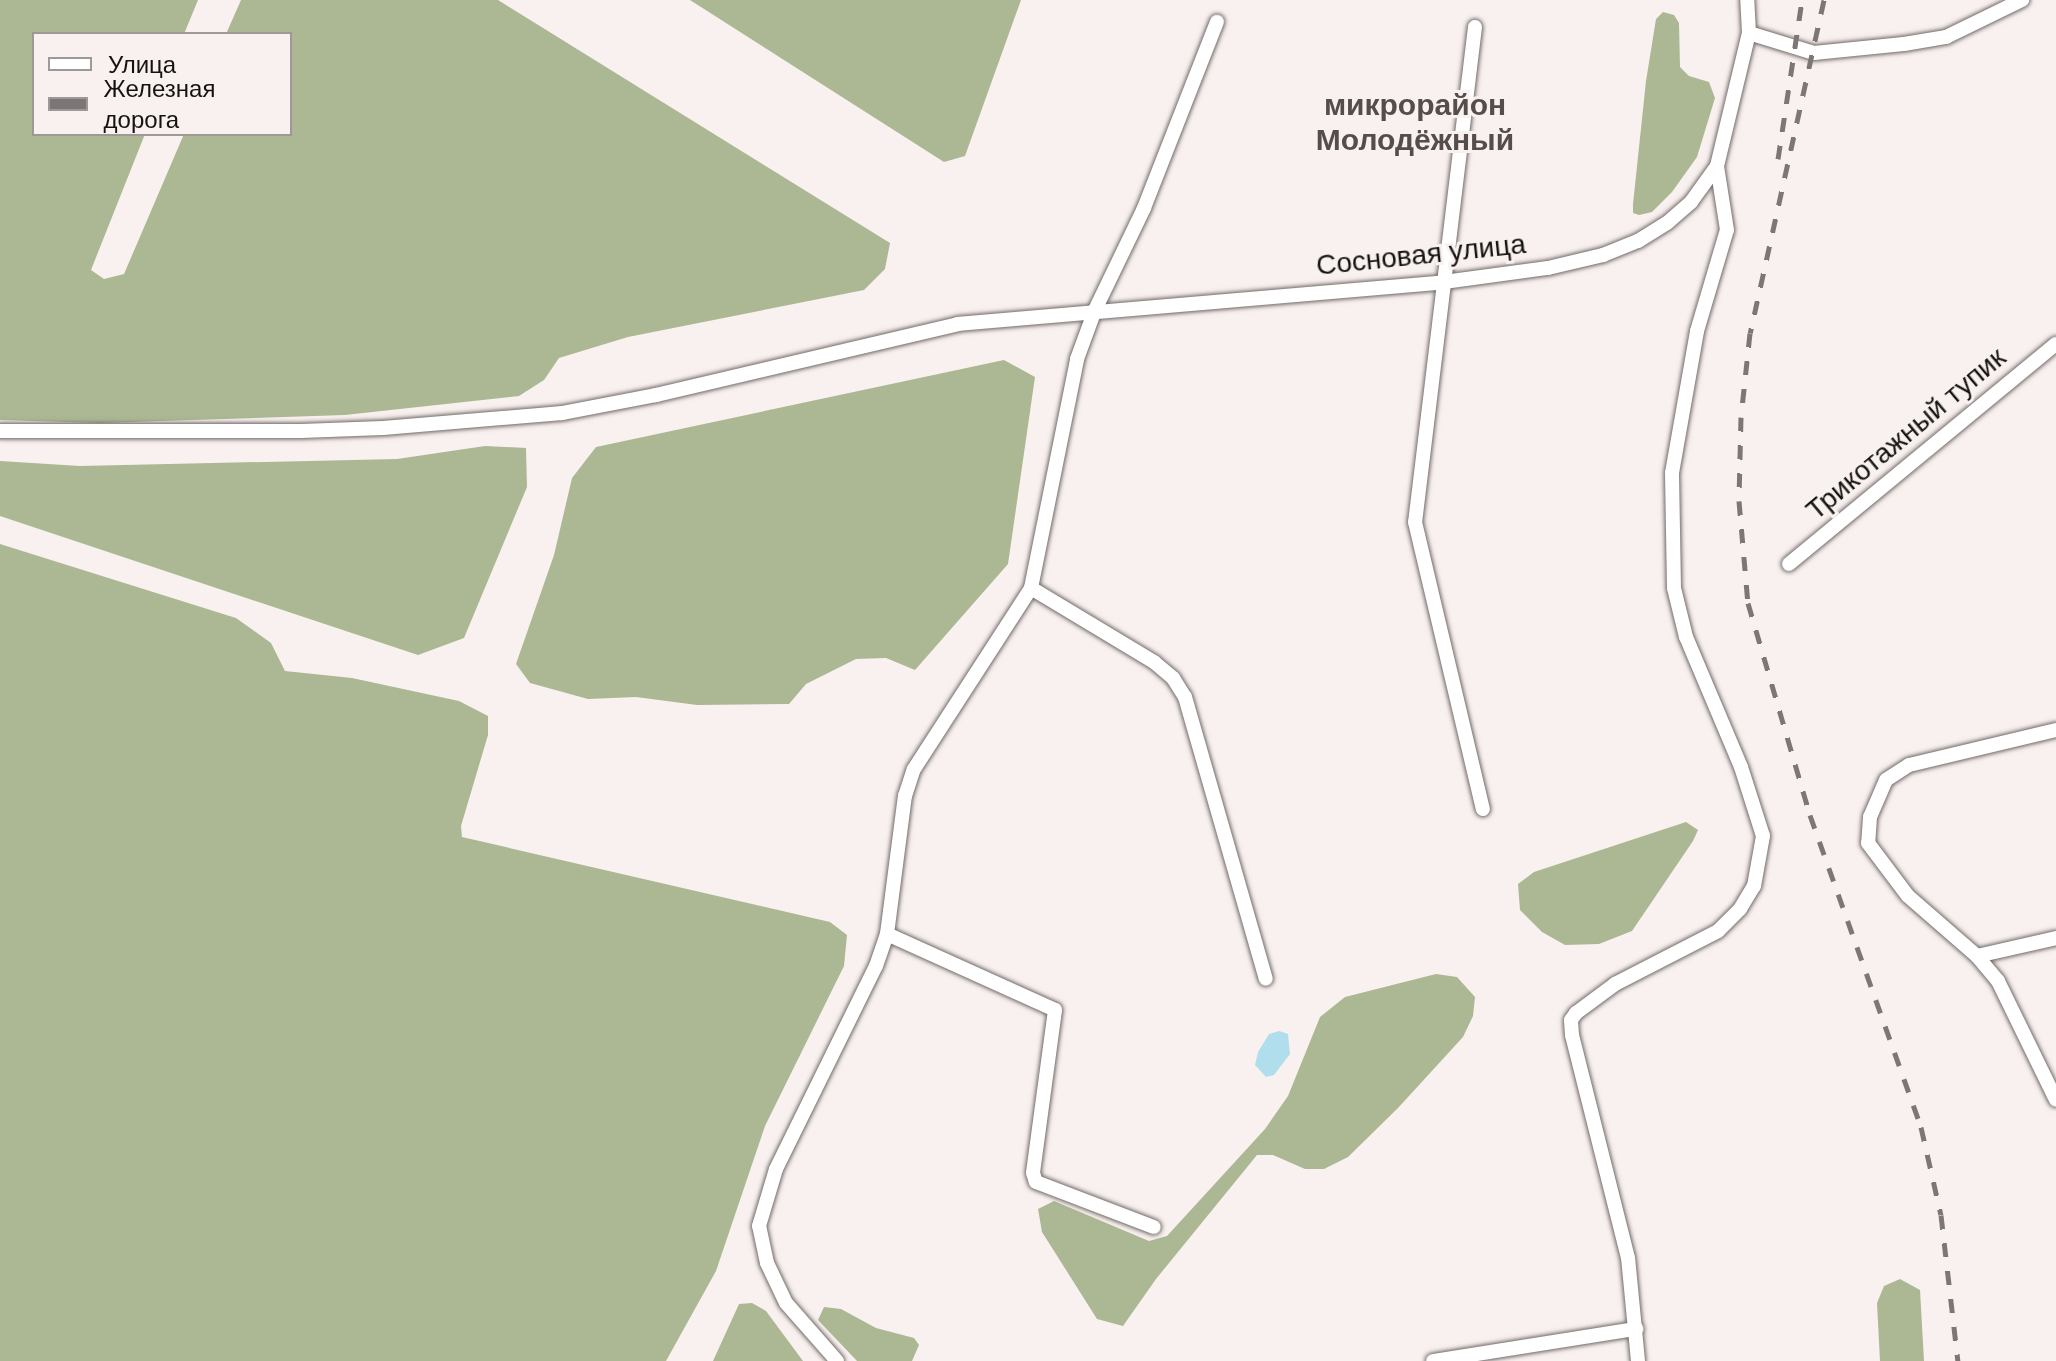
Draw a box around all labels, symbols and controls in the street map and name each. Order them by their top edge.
legend [32,32,292,136]
text: Улица [108,49,176,80]
text: Железная дорога [104,73,215,135]
district label: микрорайон Молодёжный [1316,87,1514,158]
street label: Сосновая улица [1315,227,1527,283]
street label: Трикотажный тупик [1799,341,2013,527]

